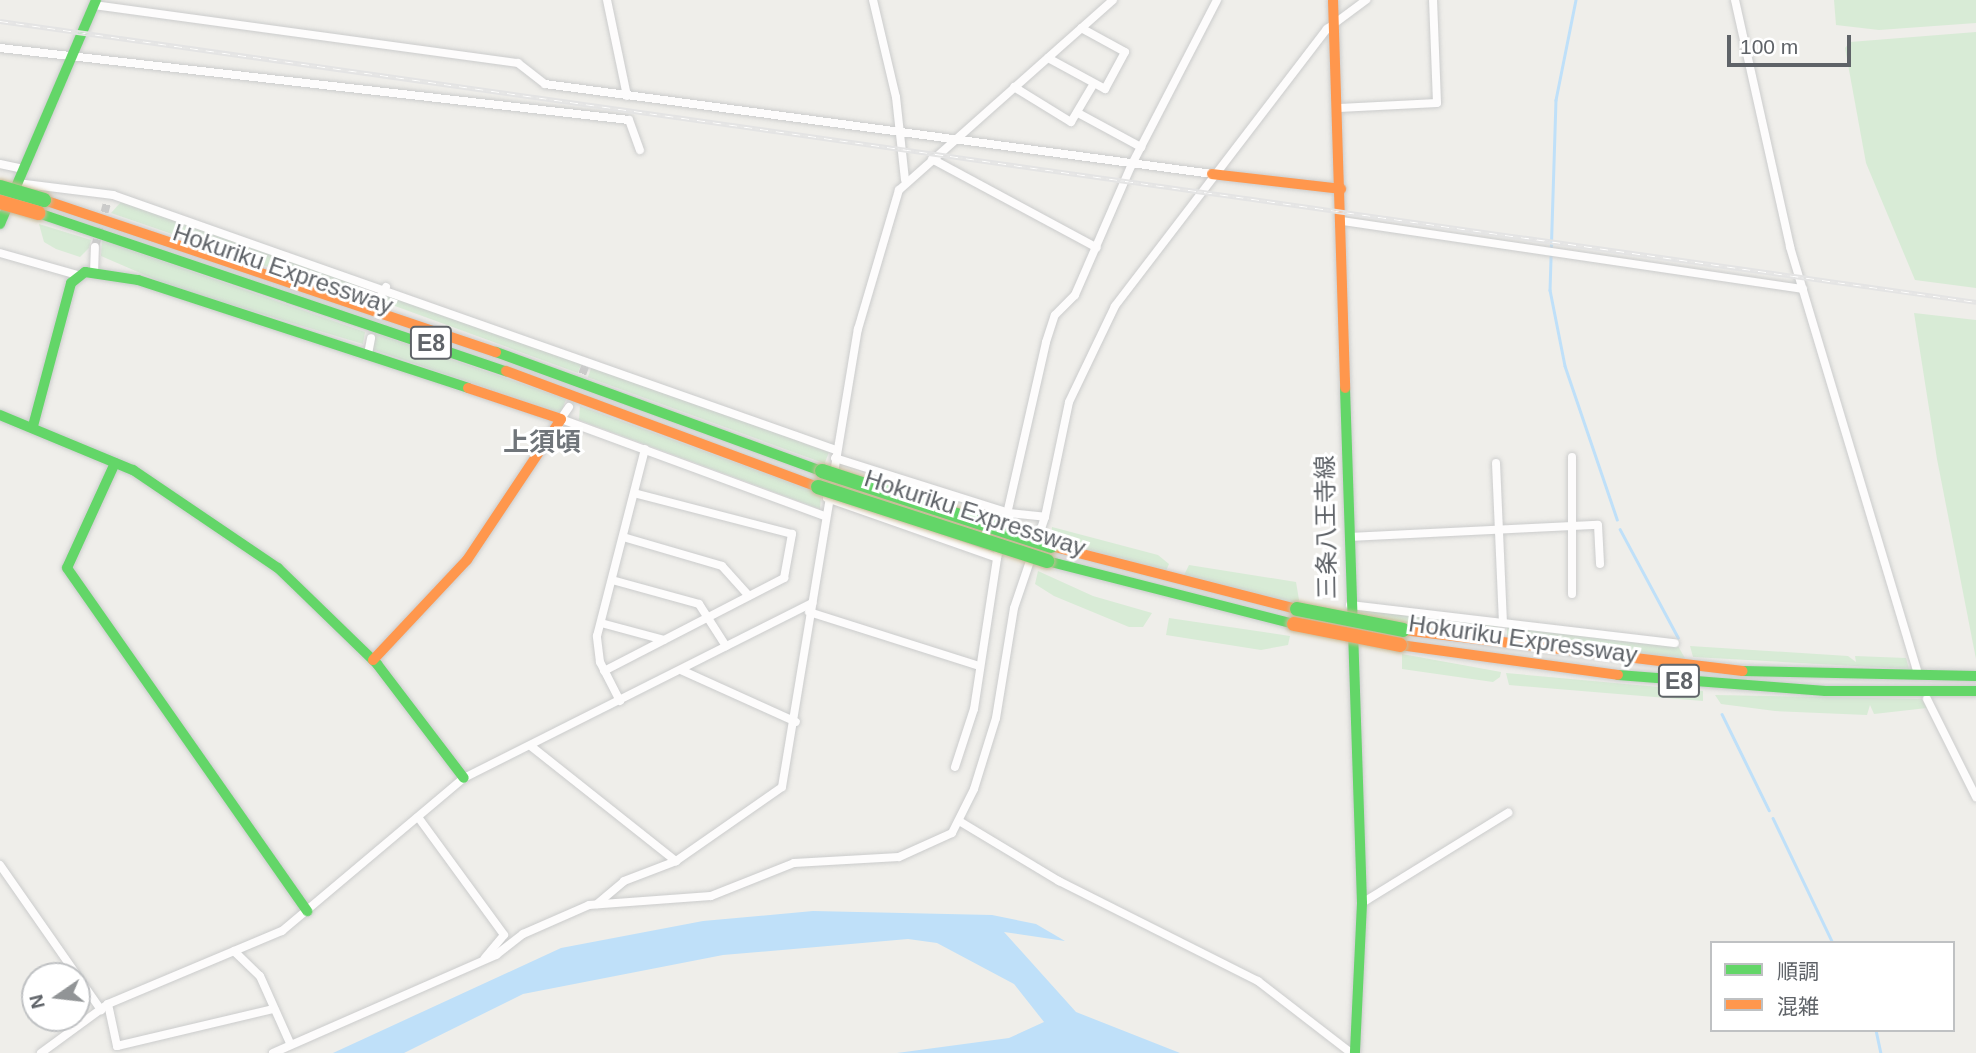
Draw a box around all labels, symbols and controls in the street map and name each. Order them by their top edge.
scale bar [1731,21,1855,65]
text: 100 m [1740,35,1798,58]
street label: Hokuriku Expressway [169,218,397,320]
road number: E8 [408,324,454,362]
district label: 上須頃 [503,427,581,459]
street label: 三条八王寺線 [1310,455,1342,599]
street label: Hokuriku Expressway [861,464,1089,562]
street label: Hokuriku Expressway [1407,609,1639,669]
road number: E8 [1656,662,1702,701]
legend [1710,941,1955,1032]
text: 順調 [1777,960,1819,983]
north arrow [21,962,91,1032]
text: N [25,993,49,1011]
text: 混雑 [1777,995,1819,1018]

